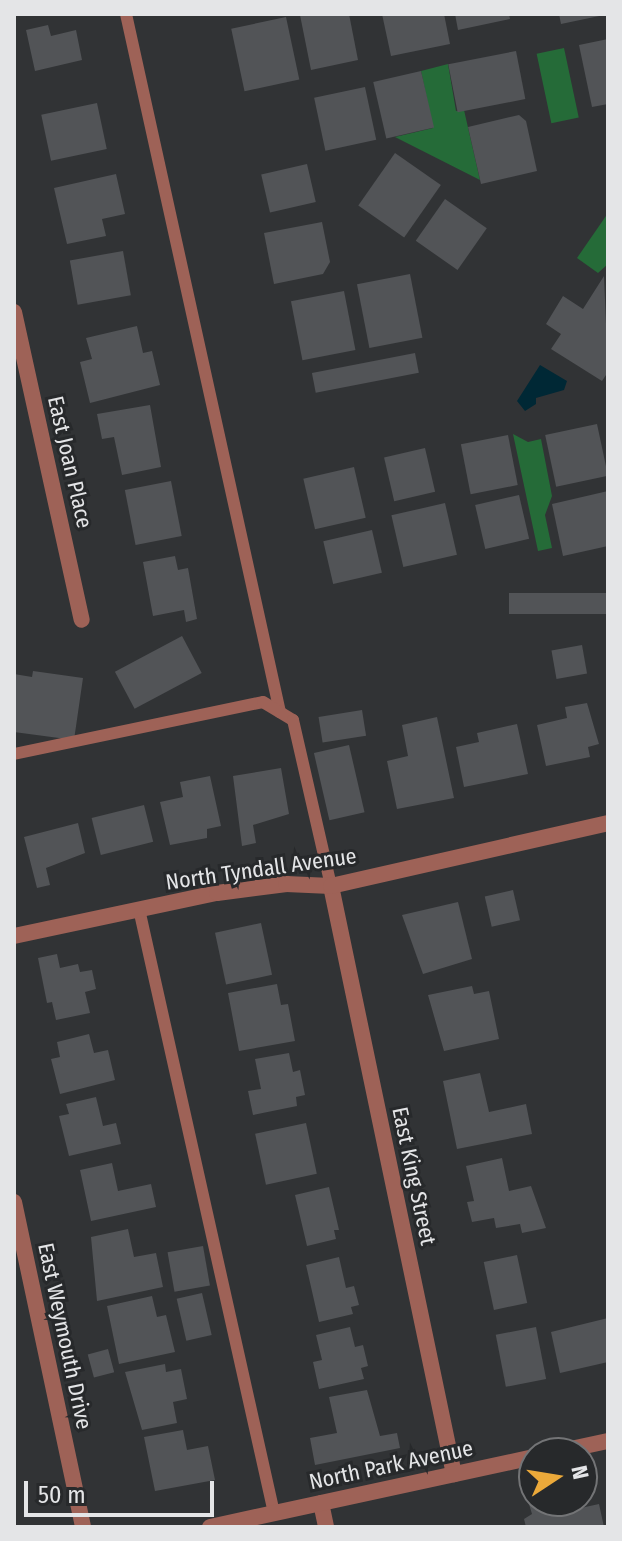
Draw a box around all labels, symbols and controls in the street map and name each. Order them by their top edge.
street label: East Joan Place [42,393,98,531]
street label: North Tyndall Avenue [164,843,358,895]
street label: East King Street [386,1104,442,1248]
street label: East Weymouth Drive [32,1240,98,1432]
street label: North Park Avenue [307,1435,475,1495]
north arrow [518,1437,598,1517]
text: N [565,1463,595,1482]
scale bar [28,1465,218,1515]
text: 50 m [38,1481,86,1509]

